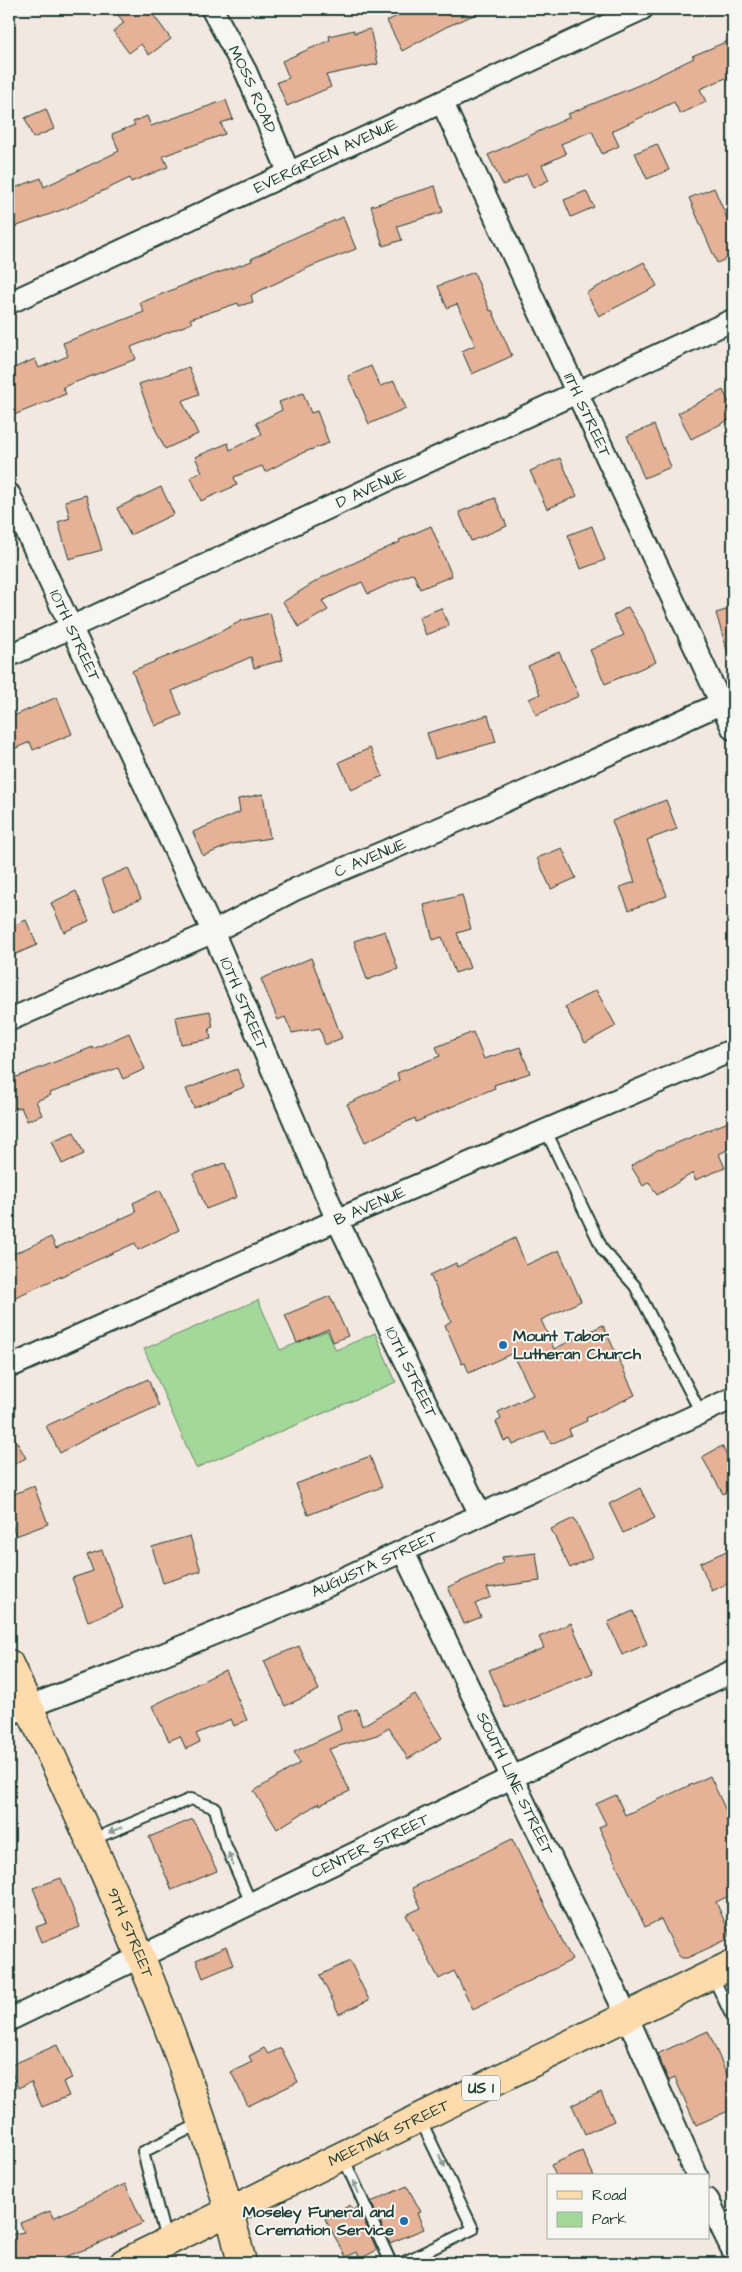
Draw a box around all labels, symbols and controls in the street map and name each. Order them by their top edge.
street label: MOSS ROAD [223,42,282,136]
street label: EVERGREEN AVENUE [250,113,402,199]
street label: 11TH STREET [558,369,616,461]
street label: D AVENUE [332,462,410,514]
street label: 10TH STREET [44,586,106,685]
street label: C AVENUE [331,833,410,883]
street label: 10TH STREET [214,954,273,1053]
street label: B AVENUE [330,1181,409,1231]
street label: 10TH STREET [380,1323,443,1421]
place label: Mount Tabor Lutheran Church [513,1325,642,1365]
marker: Mount Tabor Lutheran Church [497,1339,509,1351]
street label: AUGUSTA STREET [308,1525,441,1603]
street label: SOUTH LINE STREET [471,1708,559,1859]
street label: CENTER STREET [308,1808,433,1884]
one-way arrow [108,1827,122,1835]
one-way arrow [226,1852,234,1866]
street label: 9TH STREET [101,1884,159,1981]
road number: US 1 [462,2076,500,2100]
street label: MEETING STREET [324,2094,453,2172]
one-way arrow [438,2154,446,2168]
legend [547,2174,710,2240]
one-way arrow [352,2180,360,2194]
text: Road [592,2185,627,2206]
place label: Moseley Funeral and Cremation Service [243,2201,395,2241]
text: Park [592,2209,627,2230]
marker: Moseley Funeral and Cremation Service [398,2215,410,2227]

